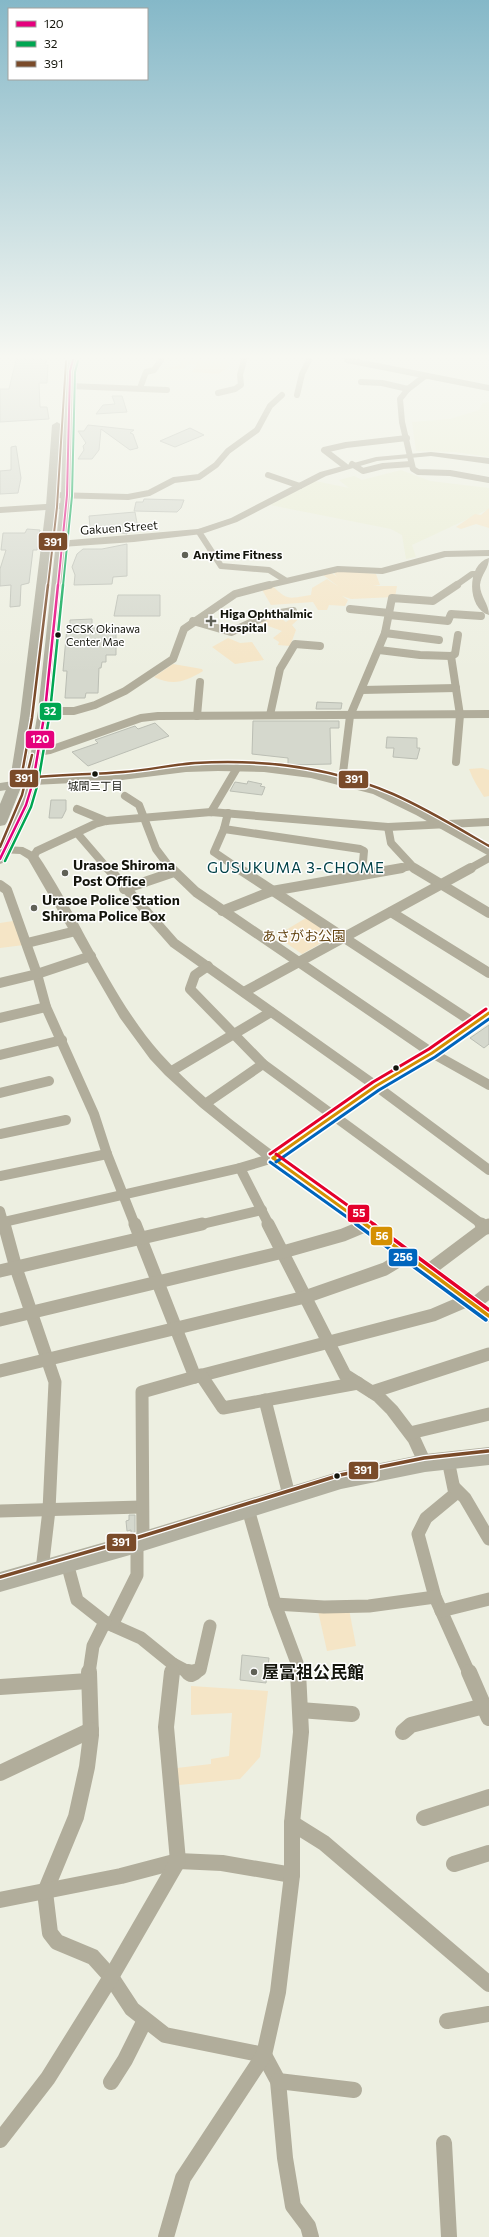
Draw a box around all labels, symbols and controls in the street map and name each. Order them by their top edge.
legend [8,8,148,80]
text: 120 [44,16,64,30]
text: 32 [44,36,58,50]
text: 391 [44,56,63,70]
street label: Gakuen Street [80,517,158,537]
line badge: 391 [38,532,68,551]
text: 391 [44,535,62,548]
place label: Anytime Fitness [193,547,283,561]
marker: Anytime Fitness [180,550,190,560]
place label: Higa Ophthalmic Hospital [220,606,313,634]
marker: Higa Ophthalmic Hospital [205,615,217,627]
place label: SCSK Okinawa Center Mae [66,622,140,648]
marker: SCSK Okinawa Center Mae [53,630,63,640]
line badge: 32 [39,702,62,721]
text: 32 [44,704,56,717]
line badge: 120 [25,730,55,749]
text: 120 [31,732,49,745]
line badge: 391 [9,769,39,788]
marker: 城間三丁目 [90,769,100,779]
line badge: 391 [338,770,369,789]
text: 391 [15,771,33,784]
text: 391 [345,772,363,785]
place label: 城間三丁目 [68,779,123,792]
place label: Urasoe Shiroma Post Office [73,856,175,889]
district label: GUSUKUMA 3-CHOME [207,858,385,876]
marker: Urasoe Shiroma Post Office [60,868,70,878]
place label: Urasoe Police Station Shiroma Police Box [42,891,180,924]
marker: Urasoe Police Station Shiroma Police Box [29,903,39,913]
park label: あさがお公園 [262,927,346,944]
unlabelled marker [391,1063,401,1073]
line badge: 55 [347,1204,370,1223]
text: 55 [353,1206,365,1219]
line badge: 56 [370,1226,393,1246]
text: 56 [375,1229,389,1242]
line badge: 256 [388,1248,418,1267]
text: 256 [393,1250,413,1263]
line badge: 391 [348,1461,379,1480]
text: 391 [354,1463,372,1476]
unlabelled marker [332,1471,342,1481]
line badge: 391 [106,1533,137,1552]
text: 391 [112,1535,130,1548]
place label: 屋冨祖公民館 [262,1661,364,1682]
marker: 屋冨祖公民館 [249,1667,259,1677]

